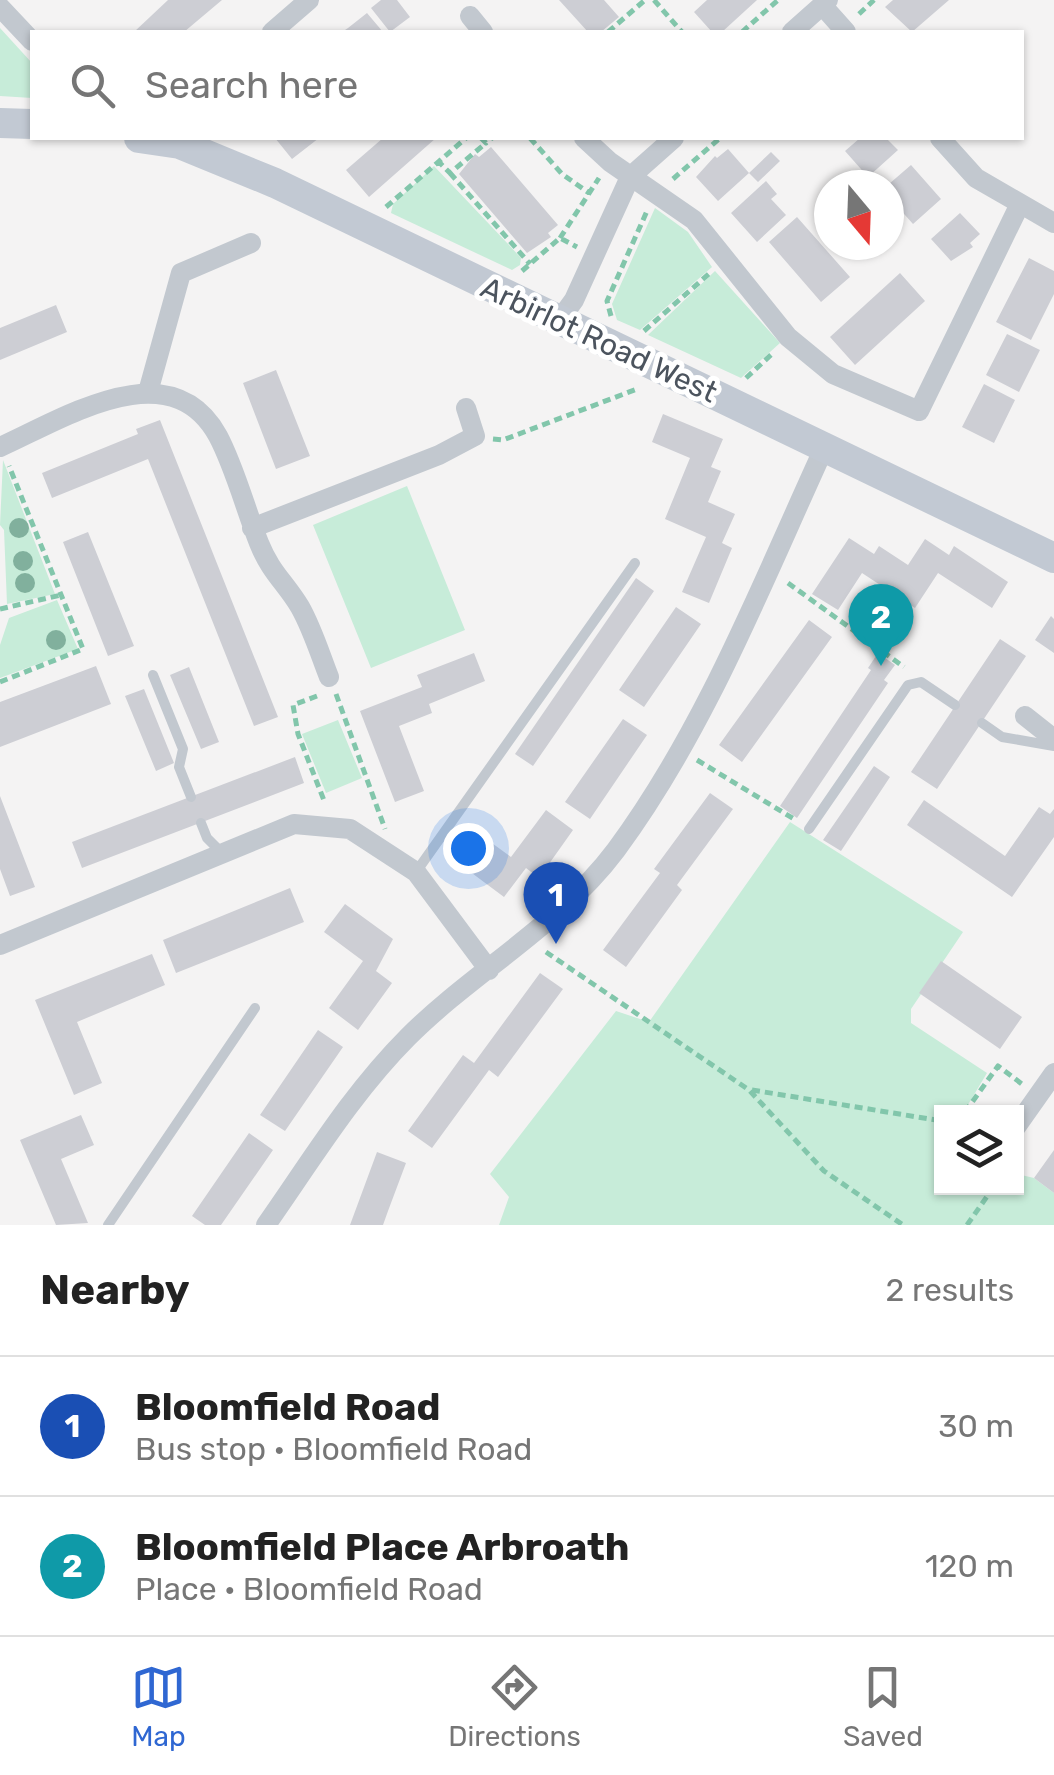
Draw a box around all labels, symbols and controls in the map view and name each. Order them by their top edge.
search box [30,30,1024,140]
icon: search [65,58,120,113]
text: Search here [145,62,358,108]
north arrow [814,170,904,260]
street label: Arbirlot Road West [475,269,723,411]
pin: 2 [848,584,914,666]
your location [443,823,494,874]
pin: 1 [524,862,588,944]
map controls [934,1105,1024,1195]
button: layers [934,1105,1024,1195]
text: Nearby [40,1265,190,1315]
text: 2 results [885,1271,1014,1309]
text: Bloomfield Road [135,1384,440,1430]
text: 1 [65,1407,80,1445]
text: 30 m [938,1407,1014,1445]
text: Bus stop · Bloomfield Road [135,1430,532,1468]
text: Bloomfield Place Arbroath [135,1524,629,1570]
text: 2 [62,1547,83,1585]
text: 120 m [925,1547,1014,1585]
text: Place · Bloomfield Road [135,1570,483,1608]
tab: Map [131,1660,186,1753]
tab: Directions [448,1660,581,1753]
tab: Saved [843,1660,923,1753]

